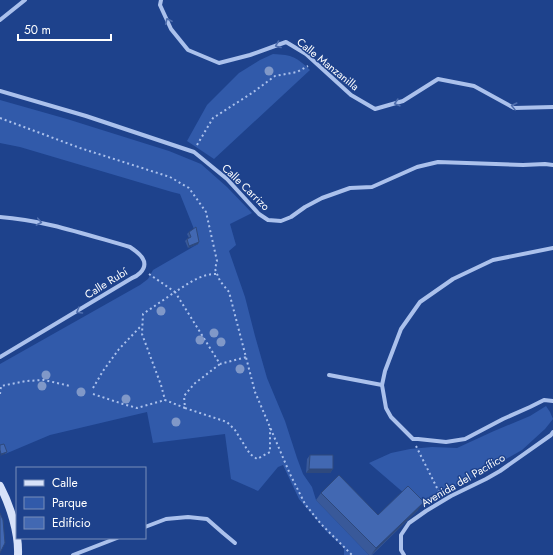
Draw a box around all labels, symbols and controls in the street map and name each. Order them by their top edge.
scale bar [18,16,111,42]
one-way arrow [165,18,173,26]
text: 50 m [24,21,51,39]
street label: Calle Manzanilla [293,34,363,94]
one-way arrow [274,40,281,48]
one-way arrow [394,98,401,107]
one-way arrow [511,102,518,111]
street label: Calle Carrizo [219,160,273,214]
one-way arrow [35,218,42,226]
street label: Calle Rubí [81,263,132,302]
one-way arrow [76,306,83,313]
street label: Avenida del Pacífico [418,449,508,511]
legend [16,467,146,539]
text: Calle [52,474,78,492]
text: Parque [52,494,87,512]
text: Edificio [52,514,91,532]

